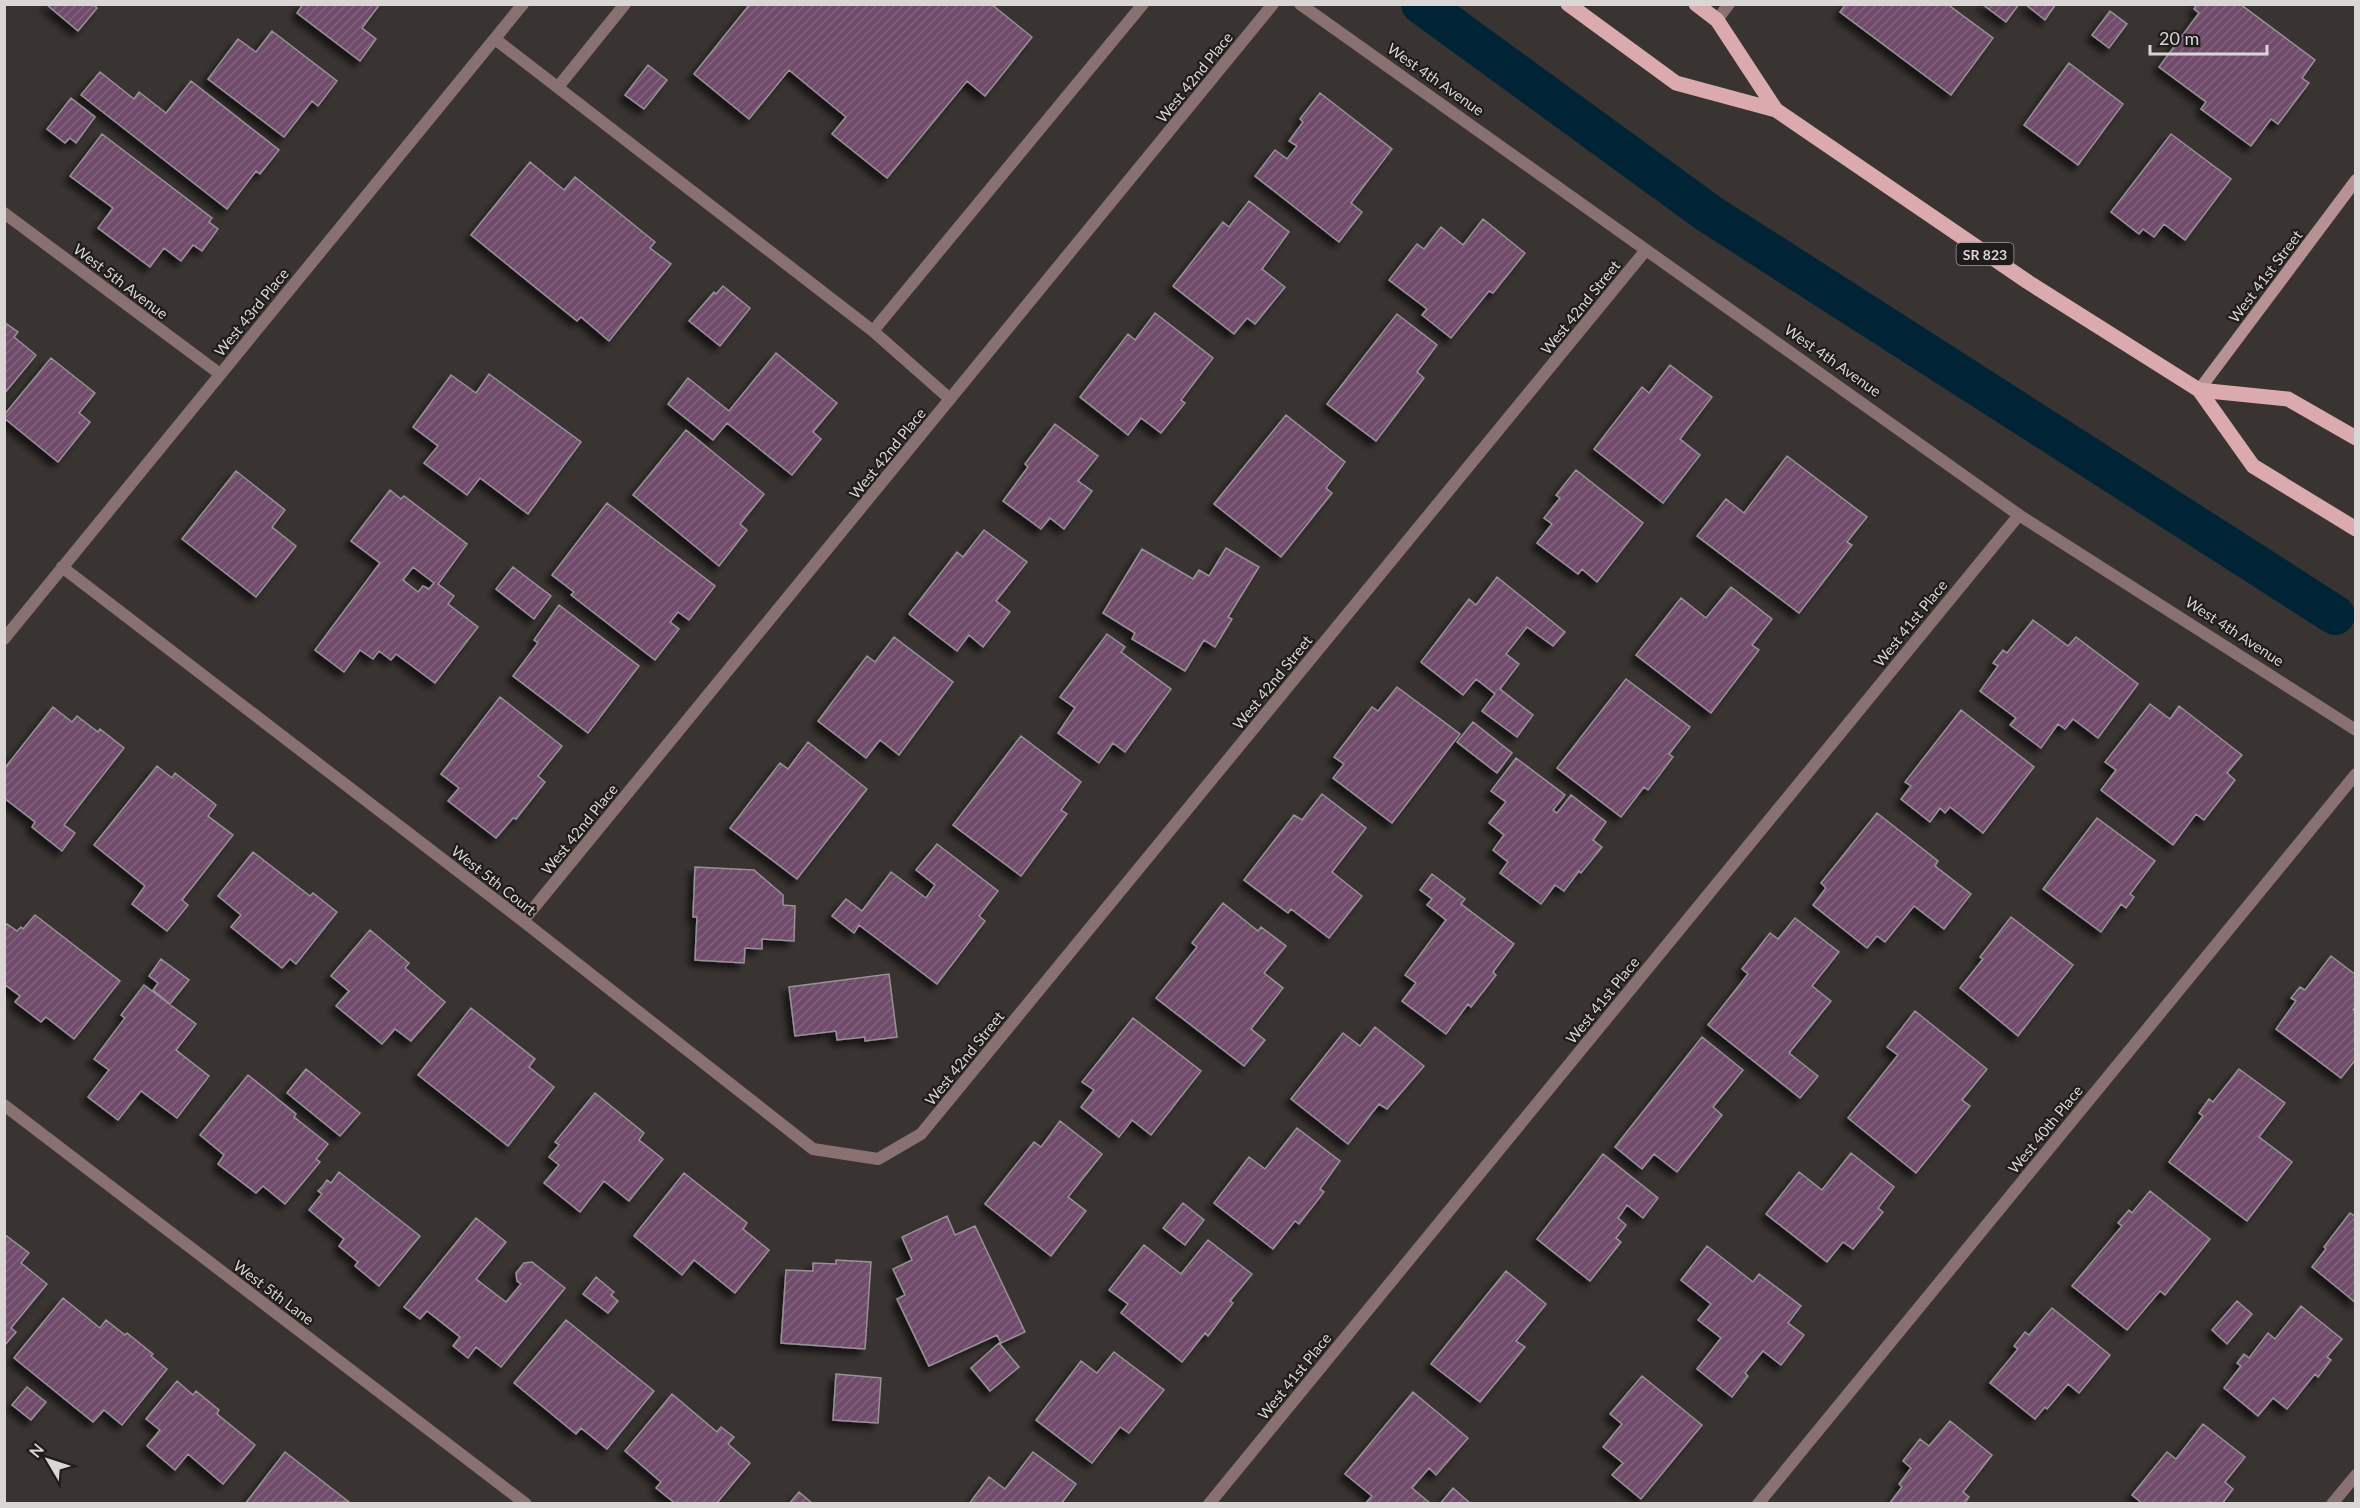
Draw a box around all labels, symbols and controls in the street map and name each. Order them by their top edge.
scale bar [2150,18,2267,56]
text: 20 m [2159,27,2199,49]
street label: West 42nd Place [1152,28,1236,126]
street label: West 4th Avenue [1384,39,1488,119]
street label: West 41st Street [2224,226,2306,326]
street label: West 5th Avenue [70,240,172,322]
road number: SR 823 [1956,243,2014,265]
street label: West 42nd Street [1537,256,1624,358]
street label: West 43rd Place [210,264,292,360]
street label: West 4th Avenue [1781,320,1885,400]
street label: West 42nd Place [845,404,929,502]
street label: West 41st Place [1870,576,1951,670]
street label: West 4th Avenue [2182,592,2288,670]
street label: West 42nd Street [1229,631,1316,733]
street label: West 42nd Place [537,780,621,878]
street label: West 5th Court [448,841,540,919]
street label: West 41st Place [1562,953,1643,1047]
street label: West 42nd Street [921,1007,1008,1109]
street label: West 40th Place [2004,1081,2086,1177]
street label: West 5th Lane [230,1256,318,1328]
street label: West 41st Place [1254,1329,1335,1423]
north arrow [18,1430,78,1490]
text: N [25,1439,47,1461]

